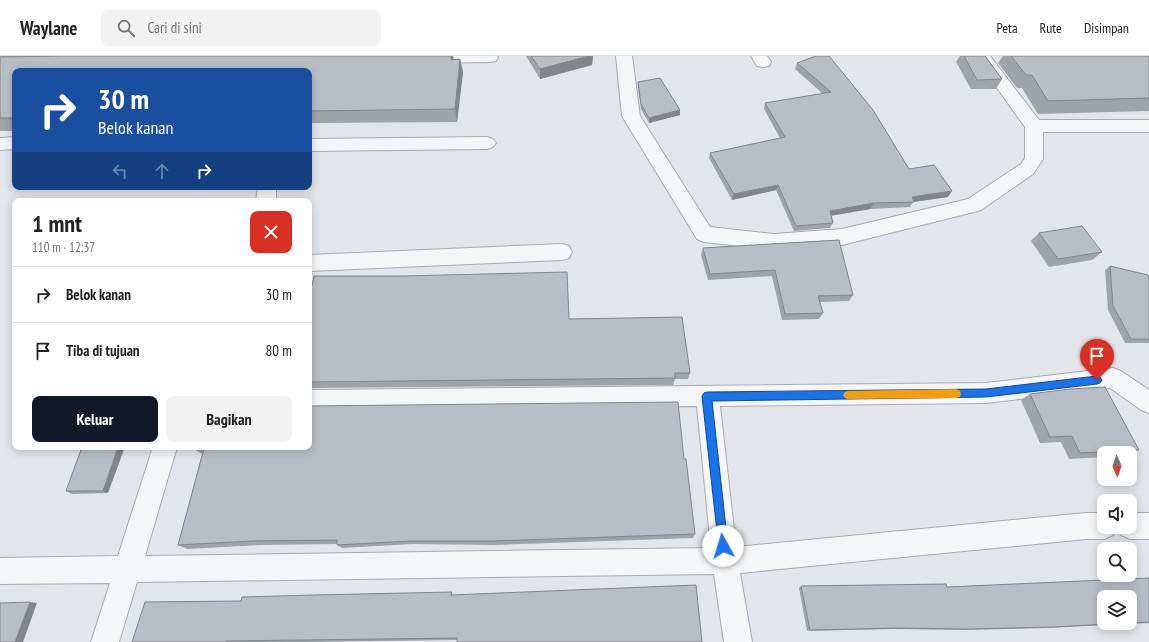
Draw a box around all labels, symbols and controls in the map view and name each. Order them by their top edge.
search box [101,10,381,46]
text: Waylane [20,16,77,40]
icon: search [115,17,137,39]
text: Cari di sini [147,18,202,37]
text: Peta [996,19,1018,37]
text: Rute [1040,19,1062,37]
text: Disimpan [1084,19,1129,37]
text: 30 m [98,80,149,117]
icon: right [32,84,84,136]
text: Belok kanan [98,116,173,139]
icon: left [109,160,131,182]
icon: ahead [151,160,173,182]
icon: right [193,160,215,182]
text: 1 mnt [32,208,82,239]
button: close [250,211,292,253]
text: 110 m · 12:37 [32,239,95,256]
icon: right [32,284,54,306]
text: Belok kanan [66,285,131,304]
text: 30 m [266,285,292,304]
pin [1080,339,1114,380]
icon: arrive [32,340,54,362]
text: Tiba di tujuan [66,341,140,360]
text: 80 m [266,341,292,360]
icon: arrive [1086,345,1108,367]
button: Keluar [32,396,158,442]
button: Bagikan [166,396,292,442]
north arrow [1097,446,1137,486]
map controls [1097,446,1137,630]
button: sound [1097,494,1137,534]
position arrow [702,525,744,567]
button: search [1097,542,1137,582]
button: layers [1097,590,1137,630]

